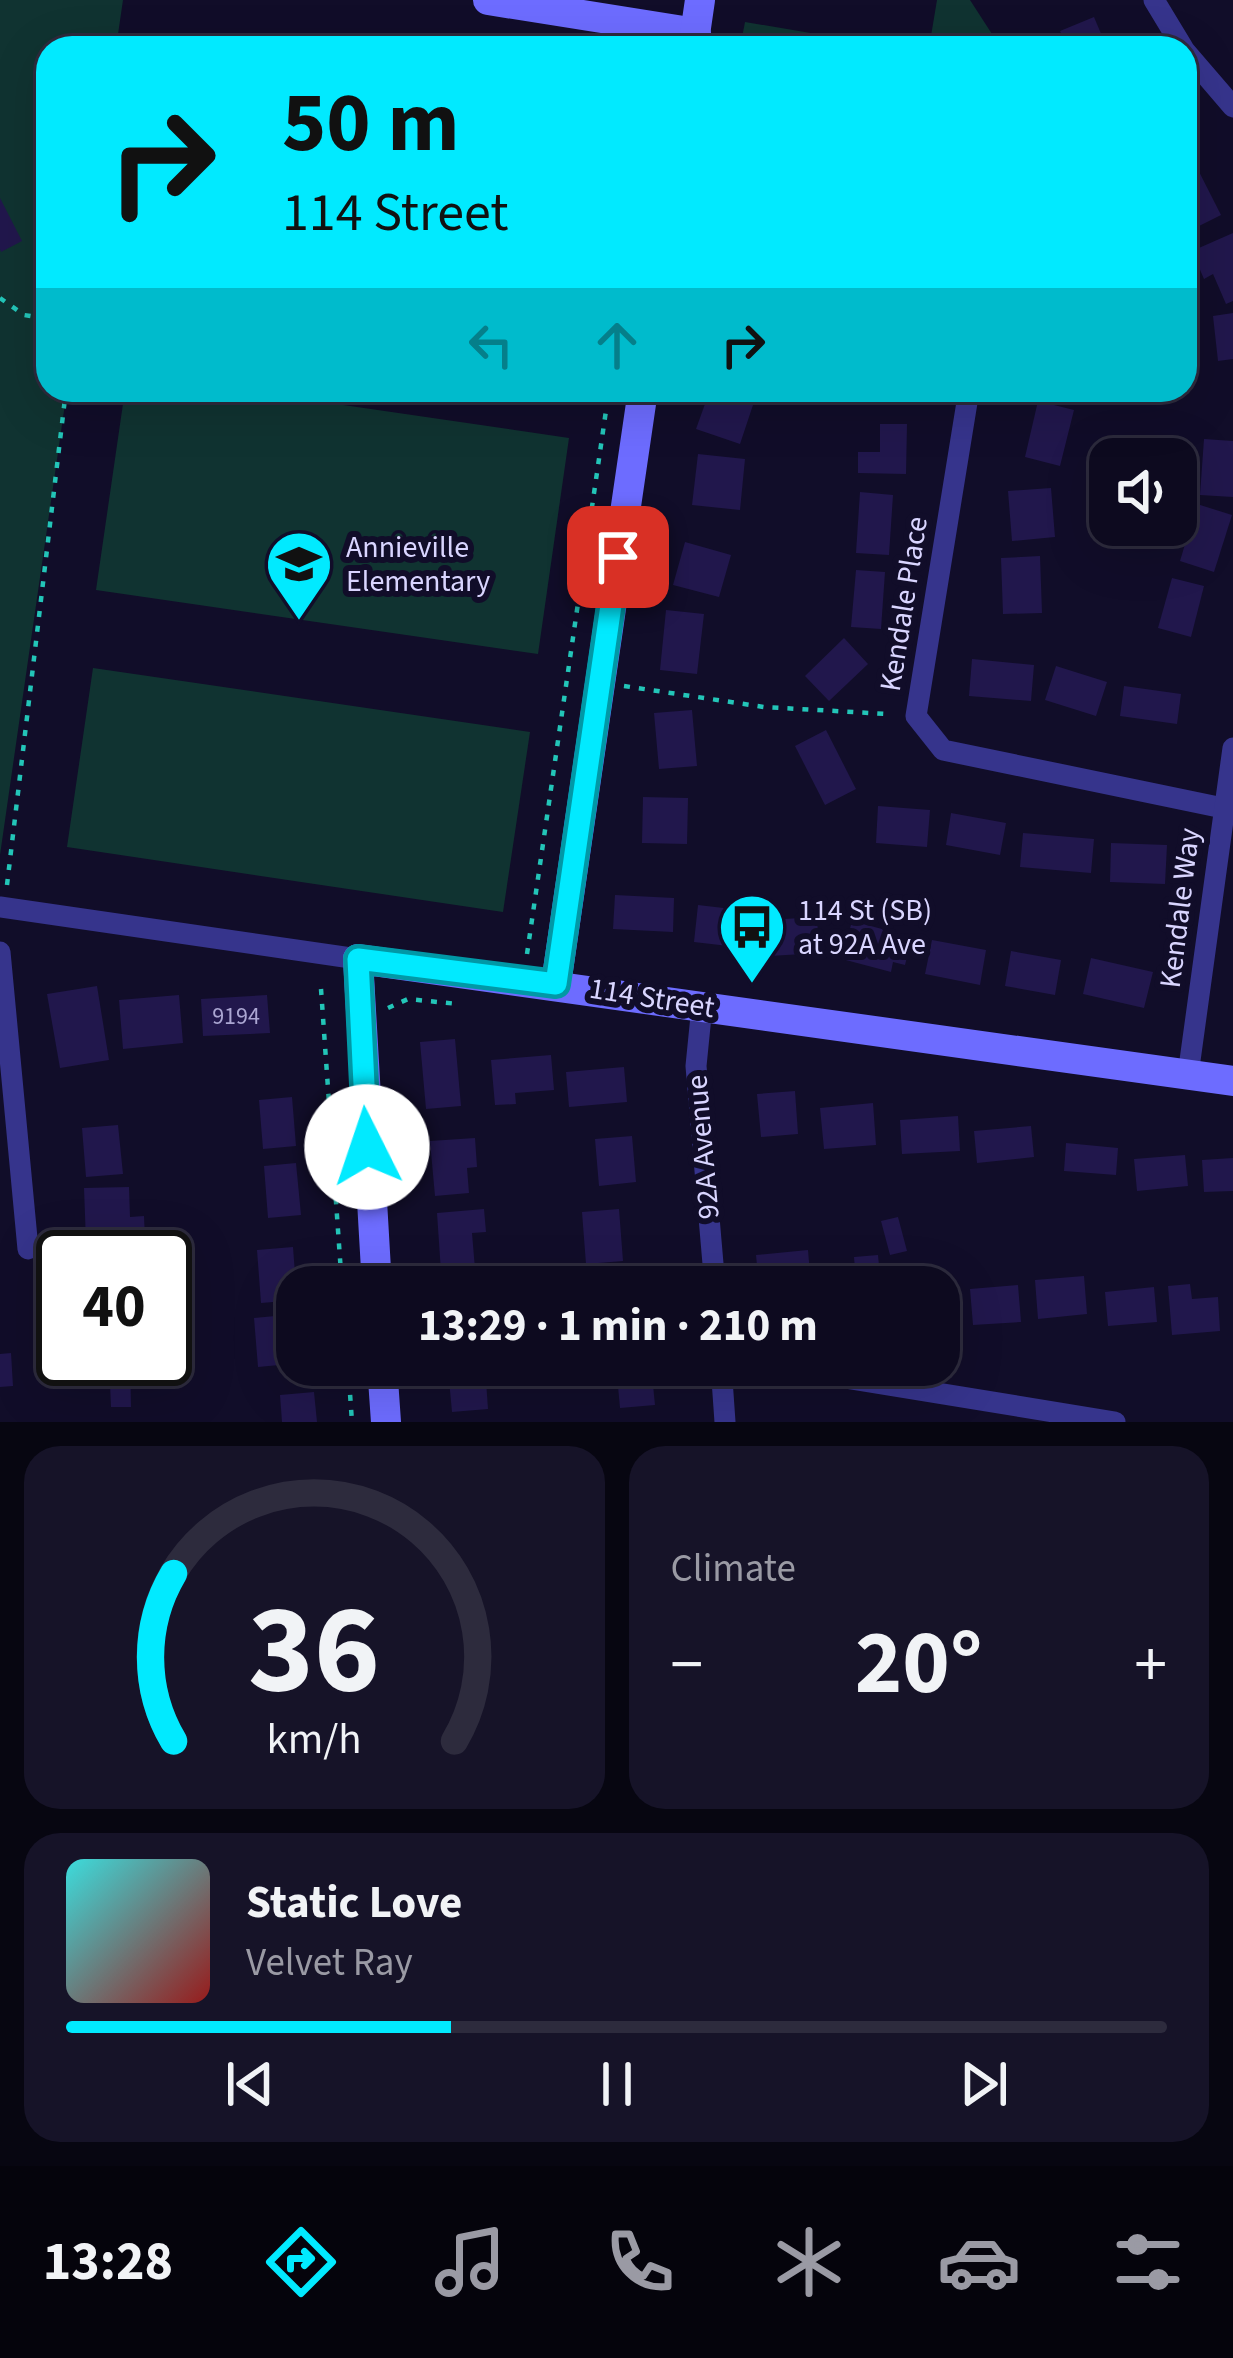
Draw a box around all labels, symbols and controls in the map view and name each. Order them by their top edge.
text: 50 m [282,64,460,184]
icon: right [84,84,240,240]
text: 114 Street [282,175,509,252]
icon: left [458,312,524,378]
icon: ahead [584,312,650,378]
icon: right [710,312,776,378]
map controls [1089,438,1197,546]
button: sound [1089,438,1197,546]
pin [567,506,669,608]
street label: Kendale Place [869,514,939,694]
icon: arrive [585,524,651,590]
place label: Annieville Elementary [346,526,490,603]
school or university icon: Annieville Elementary [264,529,334,623]
street label: Kendale Way [1149,825,1211,991]
place label: 114 St (SB) at 92A Ave [798,889,932,966]
bus stop icon: 114 St (SB) at 92A Ave [717,892,787,986]
street label: 114 Street [586,967,718,1029]
house number: 9194 [212,999,260,1034]
street label: 92A Avenue [675,1073,731,1221]
position arrow [304,1084,430,1210]
speed limit sign: 40 [36,1230,192,1386]
text: 13:29 · 1 min · 210 m [418,1294,818,1358]
text: Climate [671,1541,796,1597]
text: 36 [248,1562,380,1740]
text: 20° [855,1600,983,1728]
text: − [671,1618,703,1712]
text: + [1134,1618,1167,1712]
text: km/h [267,1708,362,1769]
text: Static Love [246,1871,462,1935]
text: Velvet Ray [246,1935,413,1991]
icon: previous [217,2051,283,2117]
icon: pause [584,2051,650,2117]
icon: next [951,2051,1017,2117]
icon: directions [259,2220,343,2304]
icon: music [428,2220,512,2304]
icon: phone [598,2220,682,2304]
icon: climate [767,2220,851,2304]
icon: car [937,2220,1021,2304]
icon: filters [1106,2220,1190,2304]
text: 13:28 [43,2224,173,2301]

